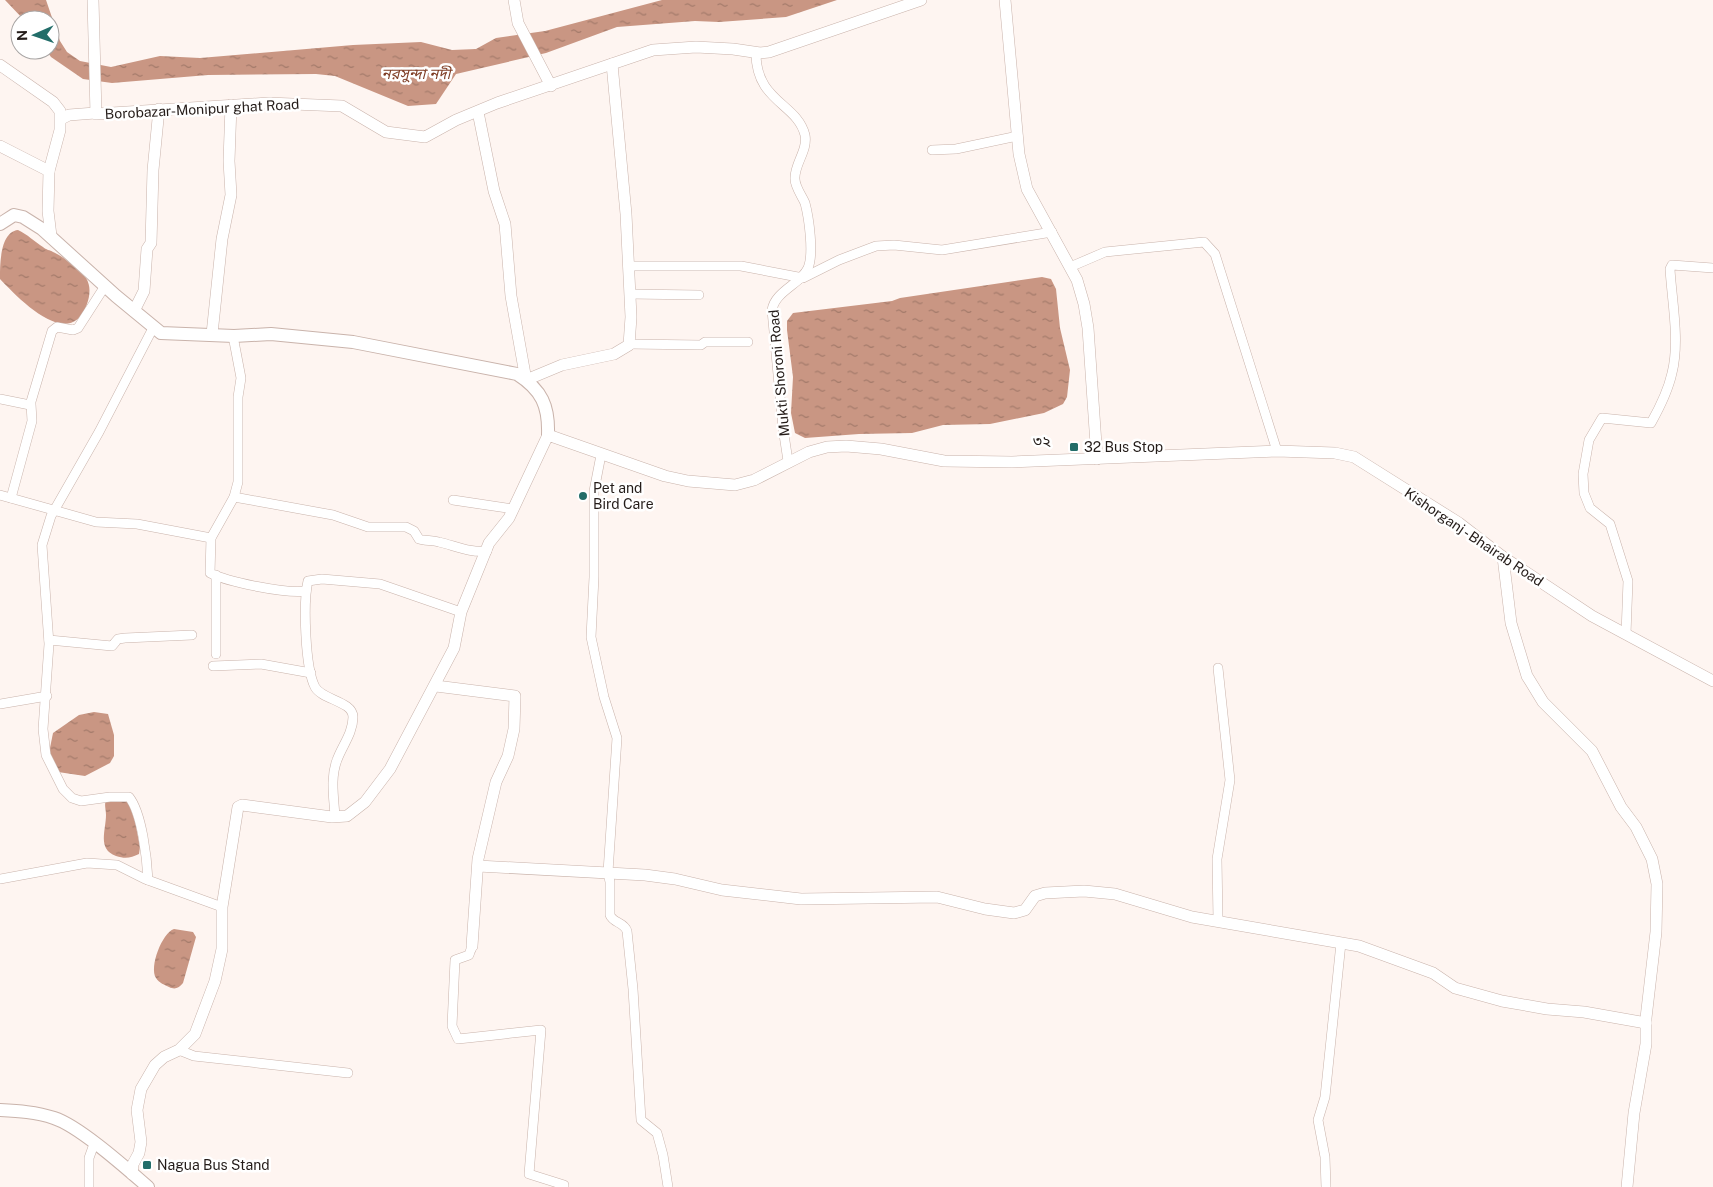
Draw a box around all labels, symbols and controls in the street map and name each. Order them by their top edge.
north arrow [10,10,60,60]
text: N [14,30,30,41]
water label: নরসুন্দা নদী [381,65,454,83]
street label: Borobazar-Monipur ghat Road [104,96,300,122]
street label: Mukti Shoroni Road [765,309,793,437]
district label: ৩২ [1033,432,1051,449]
place label: 32 Bus Stop [1084,439,1163,455]
marker: 32 Bus Stop [1068,441,1080,453]
place label: Pet and Bird Care [593,480,654,512]
street label: Kishorganj - Bhairab Road [1402,484,1546,590]
marker: Pet and Bird Care [577,490,589,502]
place label: Nagua Bus Stand [157,1157,270,1173]
marker: Nagua Bus Stand [141,1159,153,1171]

